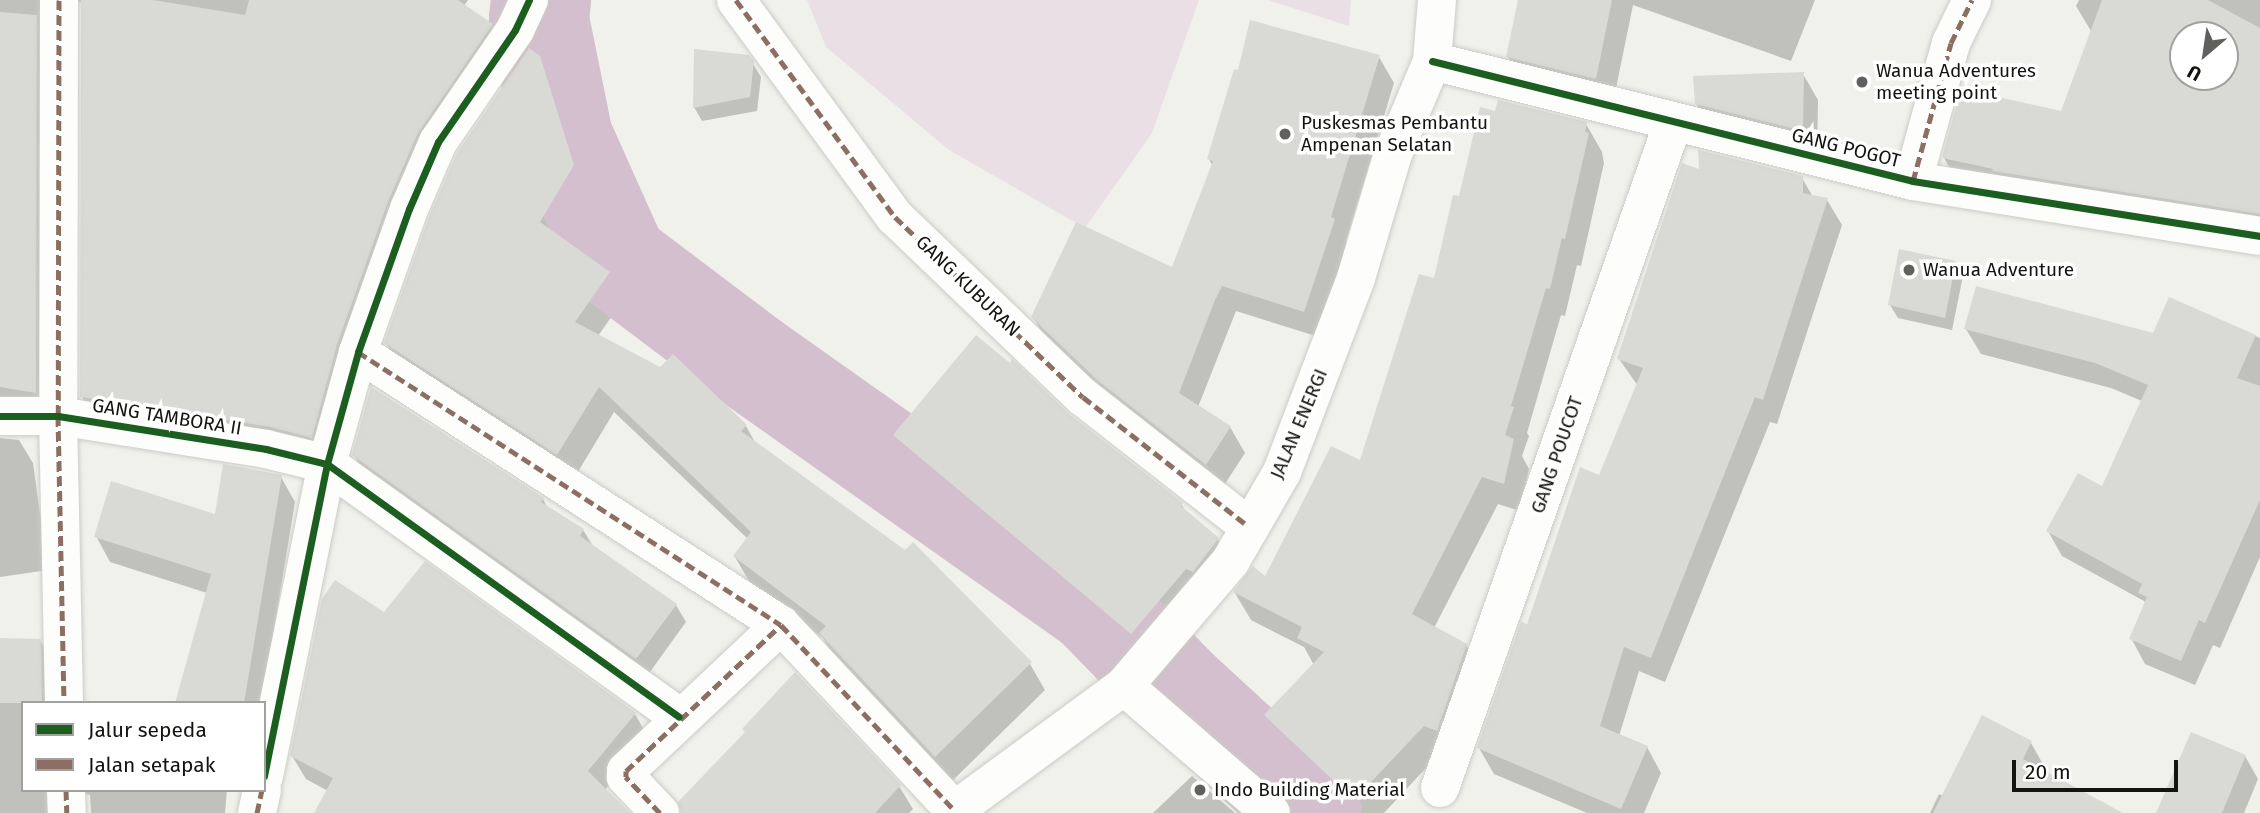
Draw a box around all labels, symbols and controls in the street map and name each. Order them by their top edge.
north arrow [2169,21,2239,91]
place label: Wanua Adventures meeting point [1876,60,2036,104]
text: U [2184,60,2206,86]
marker: Wanua Adventures meeting point [1854,74,1870,90]
place label: Puskesmas Pembantu Ampenan Selatan [1301,112,1488,156]
street label: GANG POGOT [1789,123,1903,173]
marker: Puskesmas Pembantu Ampenan Selatan [1275,124,1295,144]
street label: GANG KUBURAN [911,231,1025,341]
place label: Wanua Adventure [1923,259,2074,281]
marker: Wanua Adventure [1901,262,1917,278]
street label: JALAN ENERGI [1266,366,1332,482]
street label: GANG TAMBORA II [91,394,243,440]
street label: GANG POUCOT [1526,394,1588,516]
legend [21,701,266,792]
text: Jalur sepeda [88,717,207,743]
scale bar [2015,746,2181,790]
text: Jalan setapak [88,752,216,778]
text: 20 m [2025,759,2071,785]
place label: Indo Building Material [1214,779,1405,801]
marker: Indo Building Material [1192,782,1208,798]

